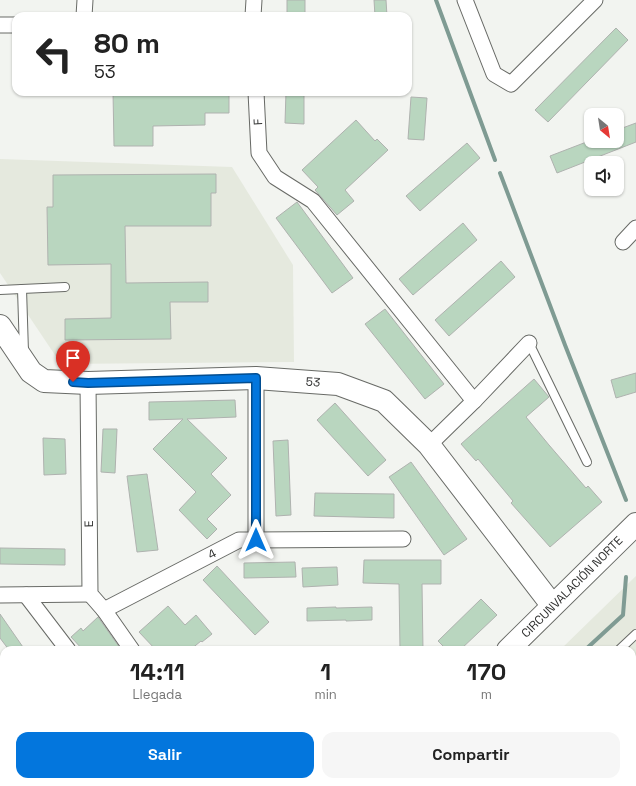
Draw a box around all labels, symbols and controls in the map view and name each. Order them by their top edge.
text: 80 m [94,25,160,61]
icon: left [28,28,80,80]
text: 53 [94,60,116,83]
north arrow [584,108,624,148]
map controls [584,108,624,196]
street label: F [250,118,266,126]
button: sound [584,156,624,196]
pin [56,341,90,382]
icon: arrive [62,347,84,369]
street label: 53 [305,374,321,390]
position arrow [235,519,277,561]
street label: E [81,520,97,528]
street label: CIRCUNVALACIÓN NORTE [518,533,626,641]
street label: 4 [205,545,219,563]
text: 14:11 [130,656,185,687]
text: 1 [320,656,331,687]
text: 170 [467,656,506,687]
text: Llegada [133,686,182,703]
text: min [315,686,337,703]
text: m [481,686,492,703]
button: Salir [16,732,314,778]
button: Compartir [322,732,620,778]

